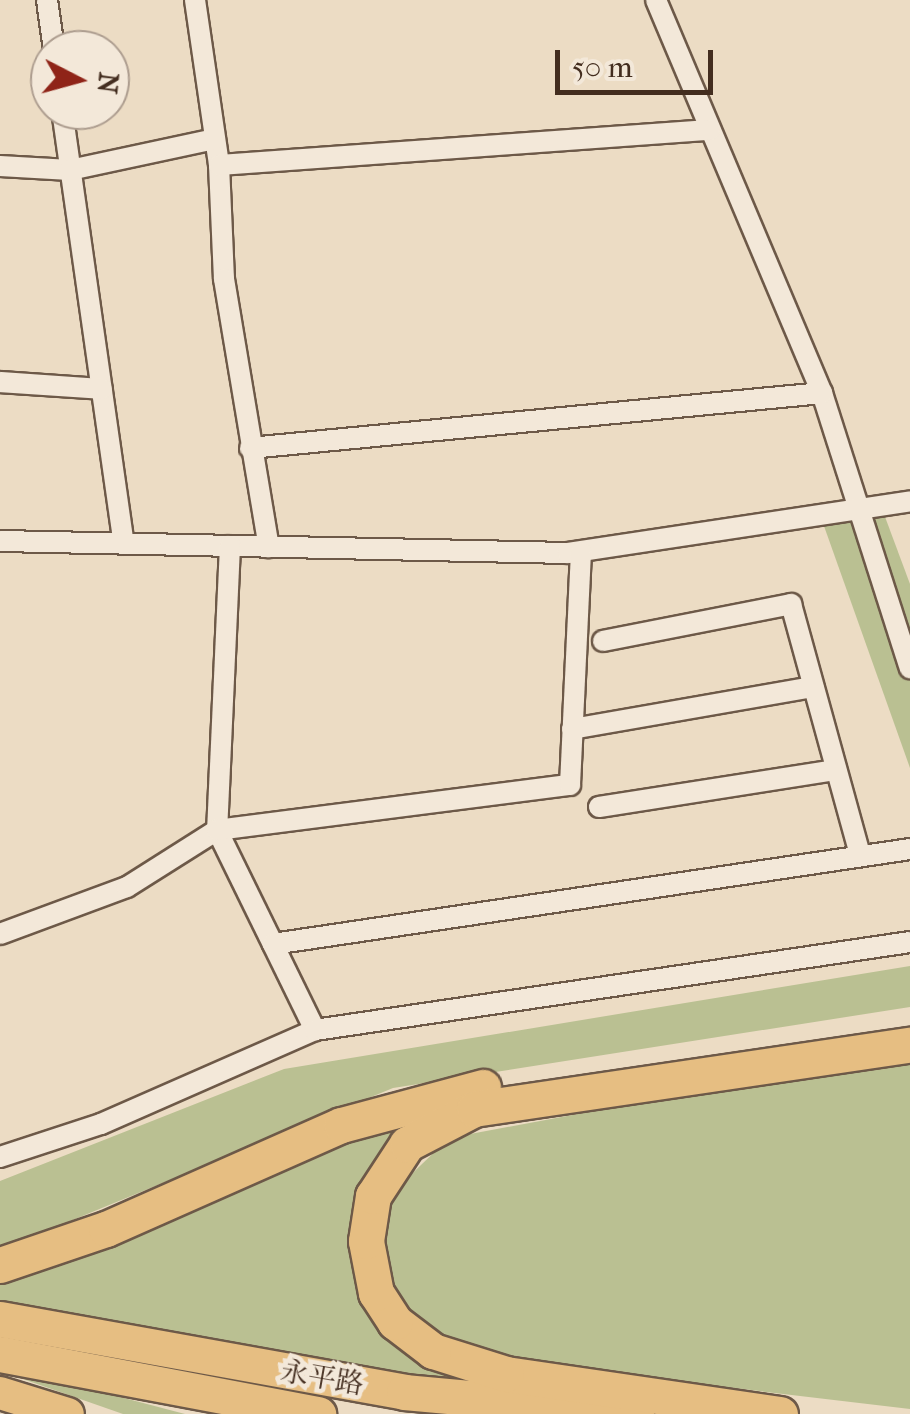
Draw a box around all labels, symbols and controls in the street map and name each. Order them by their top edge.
north arrow [30,30,130,130]
scale bar [560,30,718,92]
text: 50 m [572,50,633,85]
text: N [91,71,126,95]
street label: 永平路 [278,1354,366,1402]

